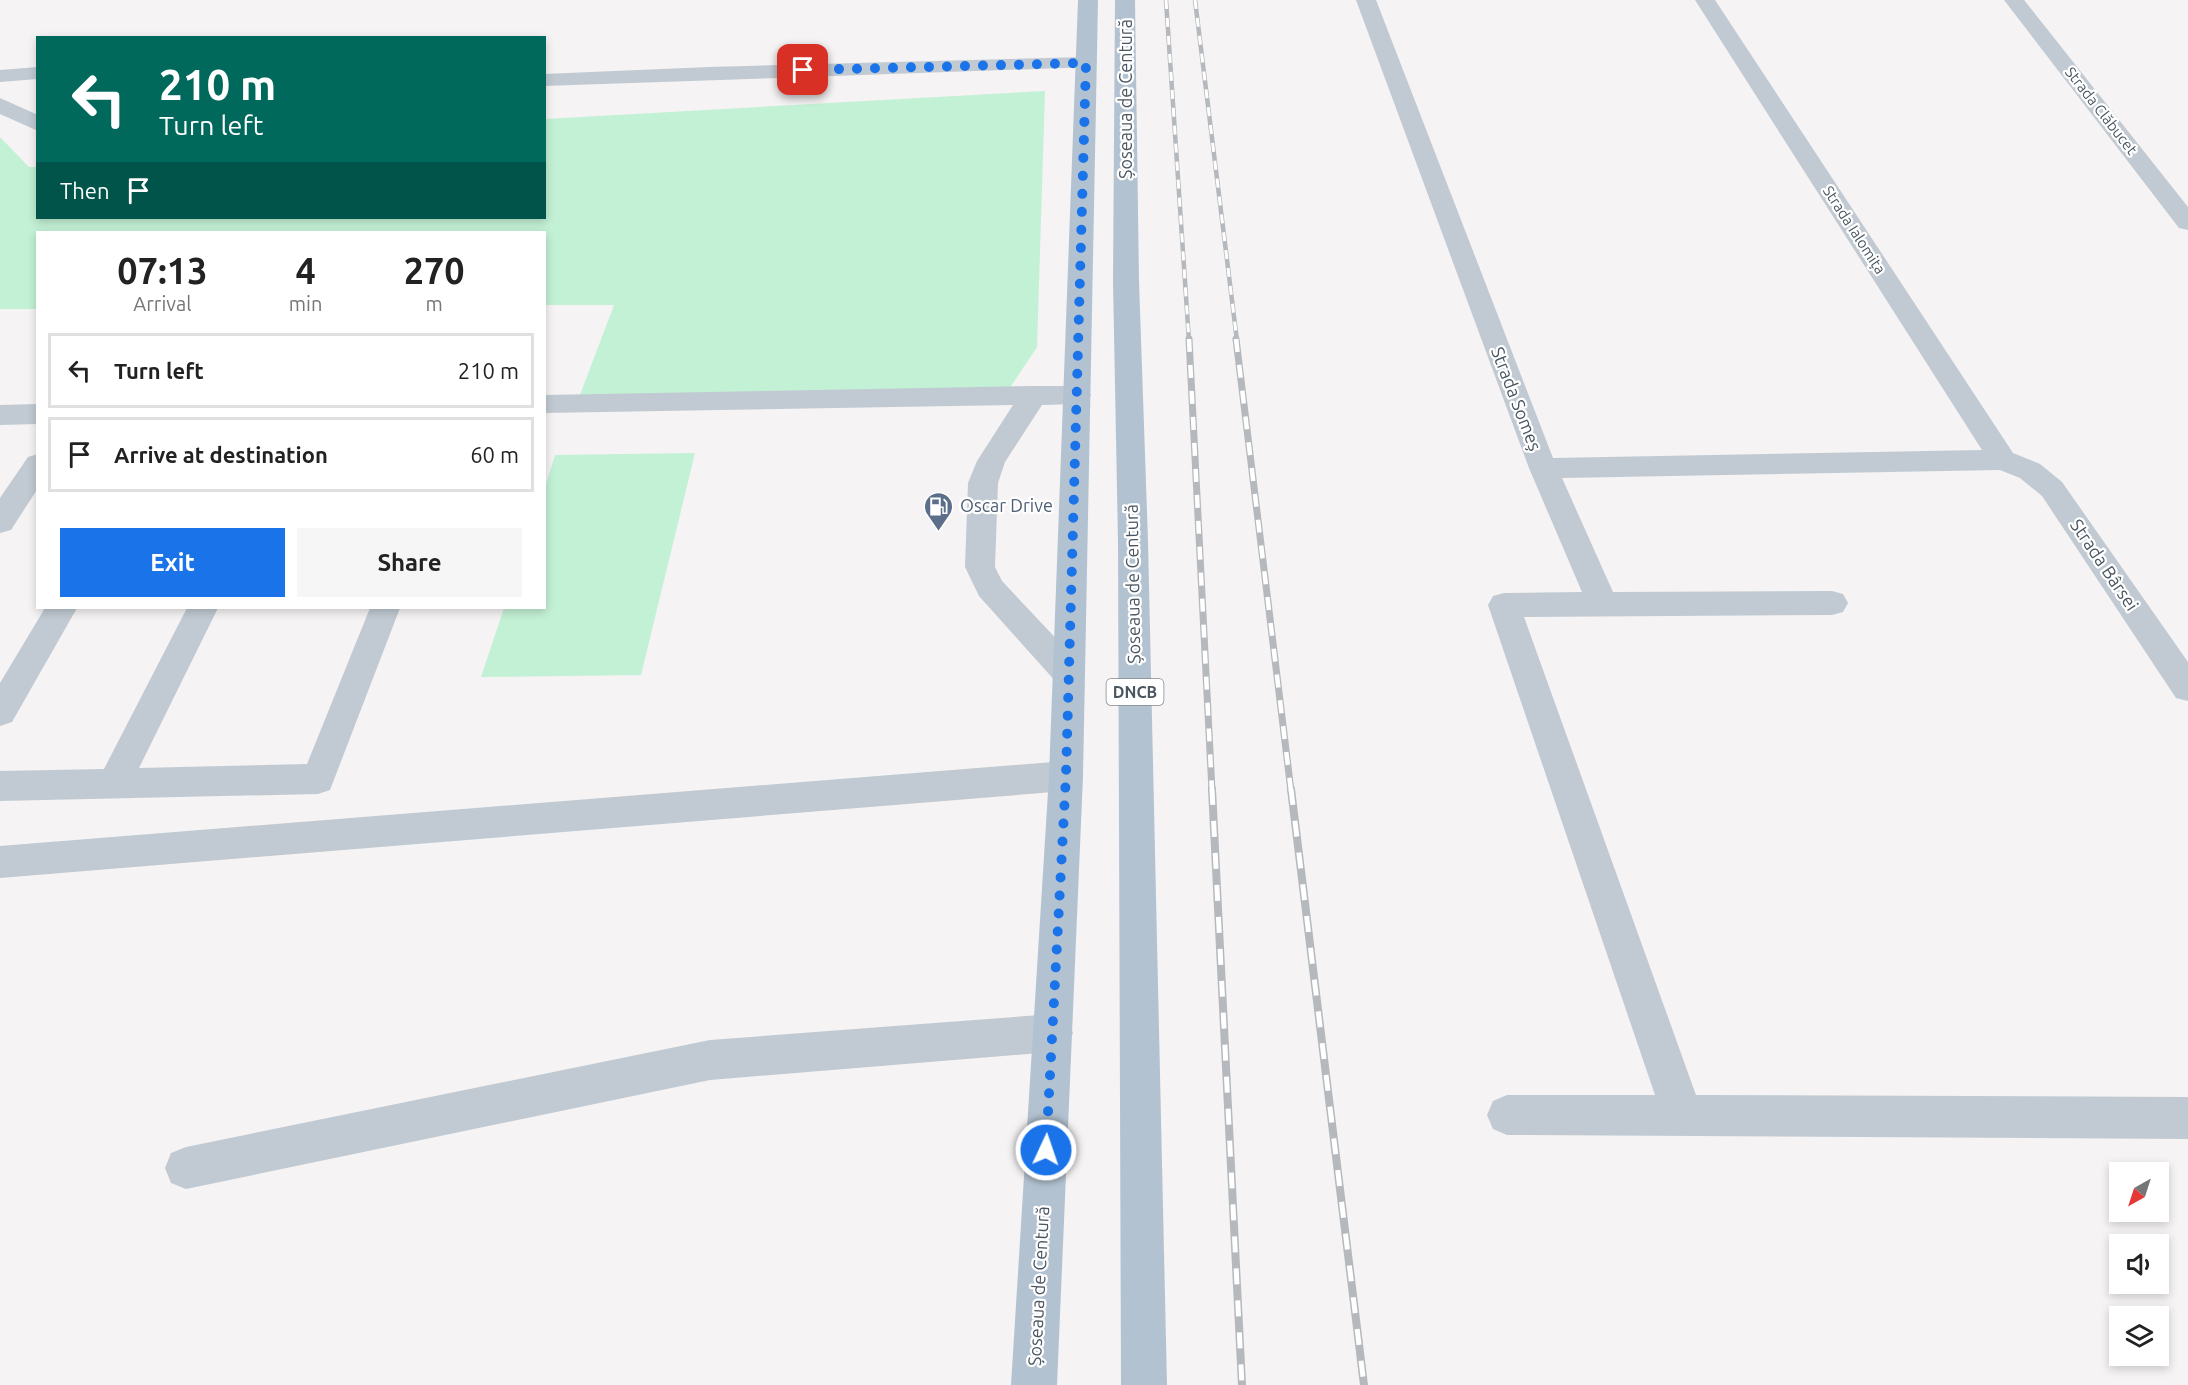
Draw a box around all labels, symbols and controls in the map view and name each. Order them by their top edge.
street label: Șoseaua de Centură [1115,19,1135,179]
pin [777,44,828,95]
icon: arrive [786,53,819,86]
icon: left [60,60,138,138]
text: 210 m [159,61,276,108]
street label: Strada Clăbucet [2062,64,2141,158]
text: Turn left [159,110,263,140]
icon: arrive [122,174,155,207]
text: Then [60,178,110,203]
street label: Strada Ialomița [1820,183,1889,277]
text: 07:13 [117,250,207,291]
text: 4 [295,250,316,291]
text: 270 [404,250,465,291]
text: Arrival [133,292,192,315]
text: min [289,292,322,315]
text: m [426,292,443,315]
street label: Strada Someș [1488,344,1546,454]
icon: left [63,354,96,387]
text: Turn left [114,358,204,383]
text: 210 m [458,358,519,383]
icon: arrive [63,438,96,471]
text: Arrive at destination [114,442,328,467]
text: 60 m [470,442,519,467]
fuel station icon: Oscar Drive [923,490,955,532]
place label: Oscar Drive [960,495,1053,515]
street label: Șoseaua de Centură [1121,504,1143,664]
street label: Strada Bârsei [2067,515,2143,614]
button: Exit [60,528,285,597]
button: Share [297,528,522,597]
road number: DNCB [1106,679,1164,705]
position arrow [1014,1118,1078,1182]
north arrow [2109,1162,2169,1222]
map controls [2109,1162,2169,1366]
street label: Șoseaua de Centură [1024,1206,1052,1366]
button: sound [2109,1234,2169,1294]
button: layers [2109,1306,2169,1366]

